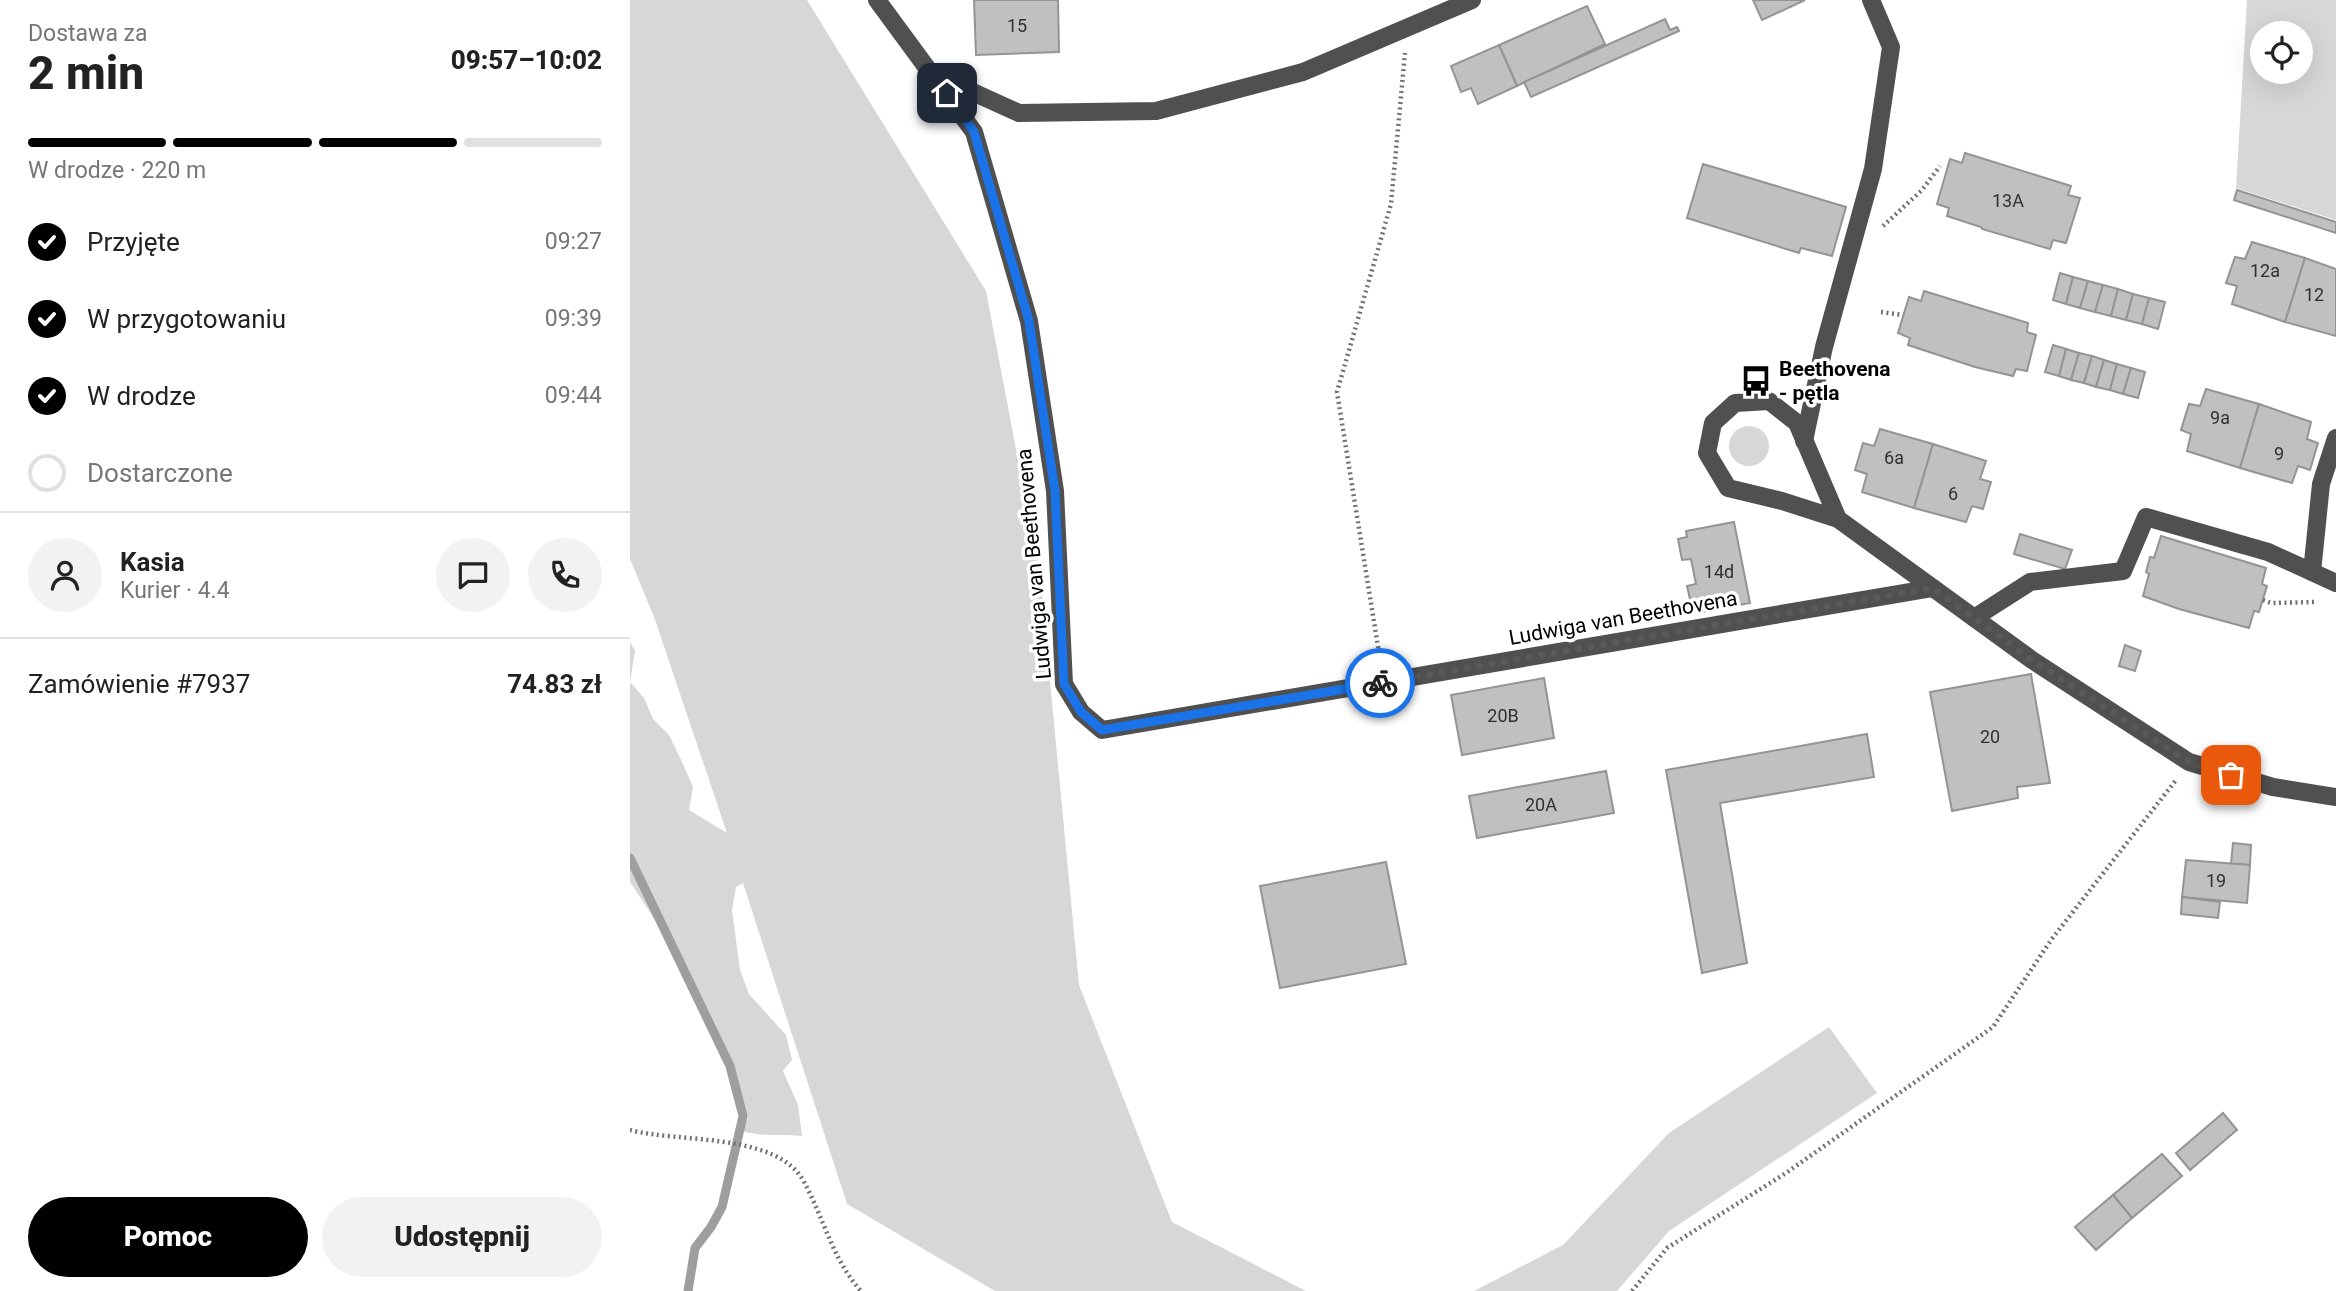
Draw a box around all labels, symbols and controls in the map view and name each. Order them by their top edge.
house number: 15 [1007,15,1027,36]
text: Dostawa za [28,20,148,47]
map controls [2250,21,2313,84]
button: locate [2250,21,2313,84]
text: 09:57–10:02 [451,45,602,75]
text: 2 min [28,46,144,100]
pin [917,63,977,123]
icon: home [928,74,966,112]
text: W drodze · 220 m [28,157,206,184]
house number: 13A [1992,190,2024,211]
icon: check [28,223,66,261]
text: Przyjęte [87,227,180,257]
text: 09:27 [545,228,602,255]
house number: 12a [2250,260,2280,281]
house number: 12 [2304,284,2324,305]
icon: check [28,300,66,338]
text: W przygotowaniu [87,304,286,334]
text: 09:39 [545,305,602,332]
place label: Beethovena - pętla [1779,357,1891,405]
bus stop icon: Beethovena - pętla [1739,364,1773,398]
icon: check [28,377,66,415]
text: W drodze [87,381,196,411]
text: 09:44 [545,382,602,409]
house number: 9a [2210,407,2230,428]
house number: 9 [2274,443,2284,464]
house number: 6a [1884,447,1904,468]
street label: Ludwiga van Beethovena [1012,448,1056,680]
text: Dostarczone [87,458,233,488]
house number: 6 [1948,483,1958,504]
button: person [28,538,102,612]
button: chat [436,538,510,612]
button: phone [528,538,602,612]
text: Kasia [120,547,185,577]
house number: 14d [1704,561,1734,582]
text: Kurier · 4.4 [120,577,230,604]
street label: Ludwiga van Beethovena [1507,586,1739,650]
courier [1345,648,1415,718]
icon: bike [1361,664,1399,702]
text: Zamówienie #7937 [28,669,250,699]
text: 74.83 zł [507,669,602,699]
house number: 20B [1487,705,1519,726]
house number: 20 [1980,726,2000,747]
pin [2201,745,2261,805]
icon: bag [2212,756,2250,794]
house number: 20A [1525,794,1557,815]
house number: 19 [2206,870,2226,891]
button: Pomoc [28,1197,308,1277]
button: Udostępnij [322,1197,602,1277]

